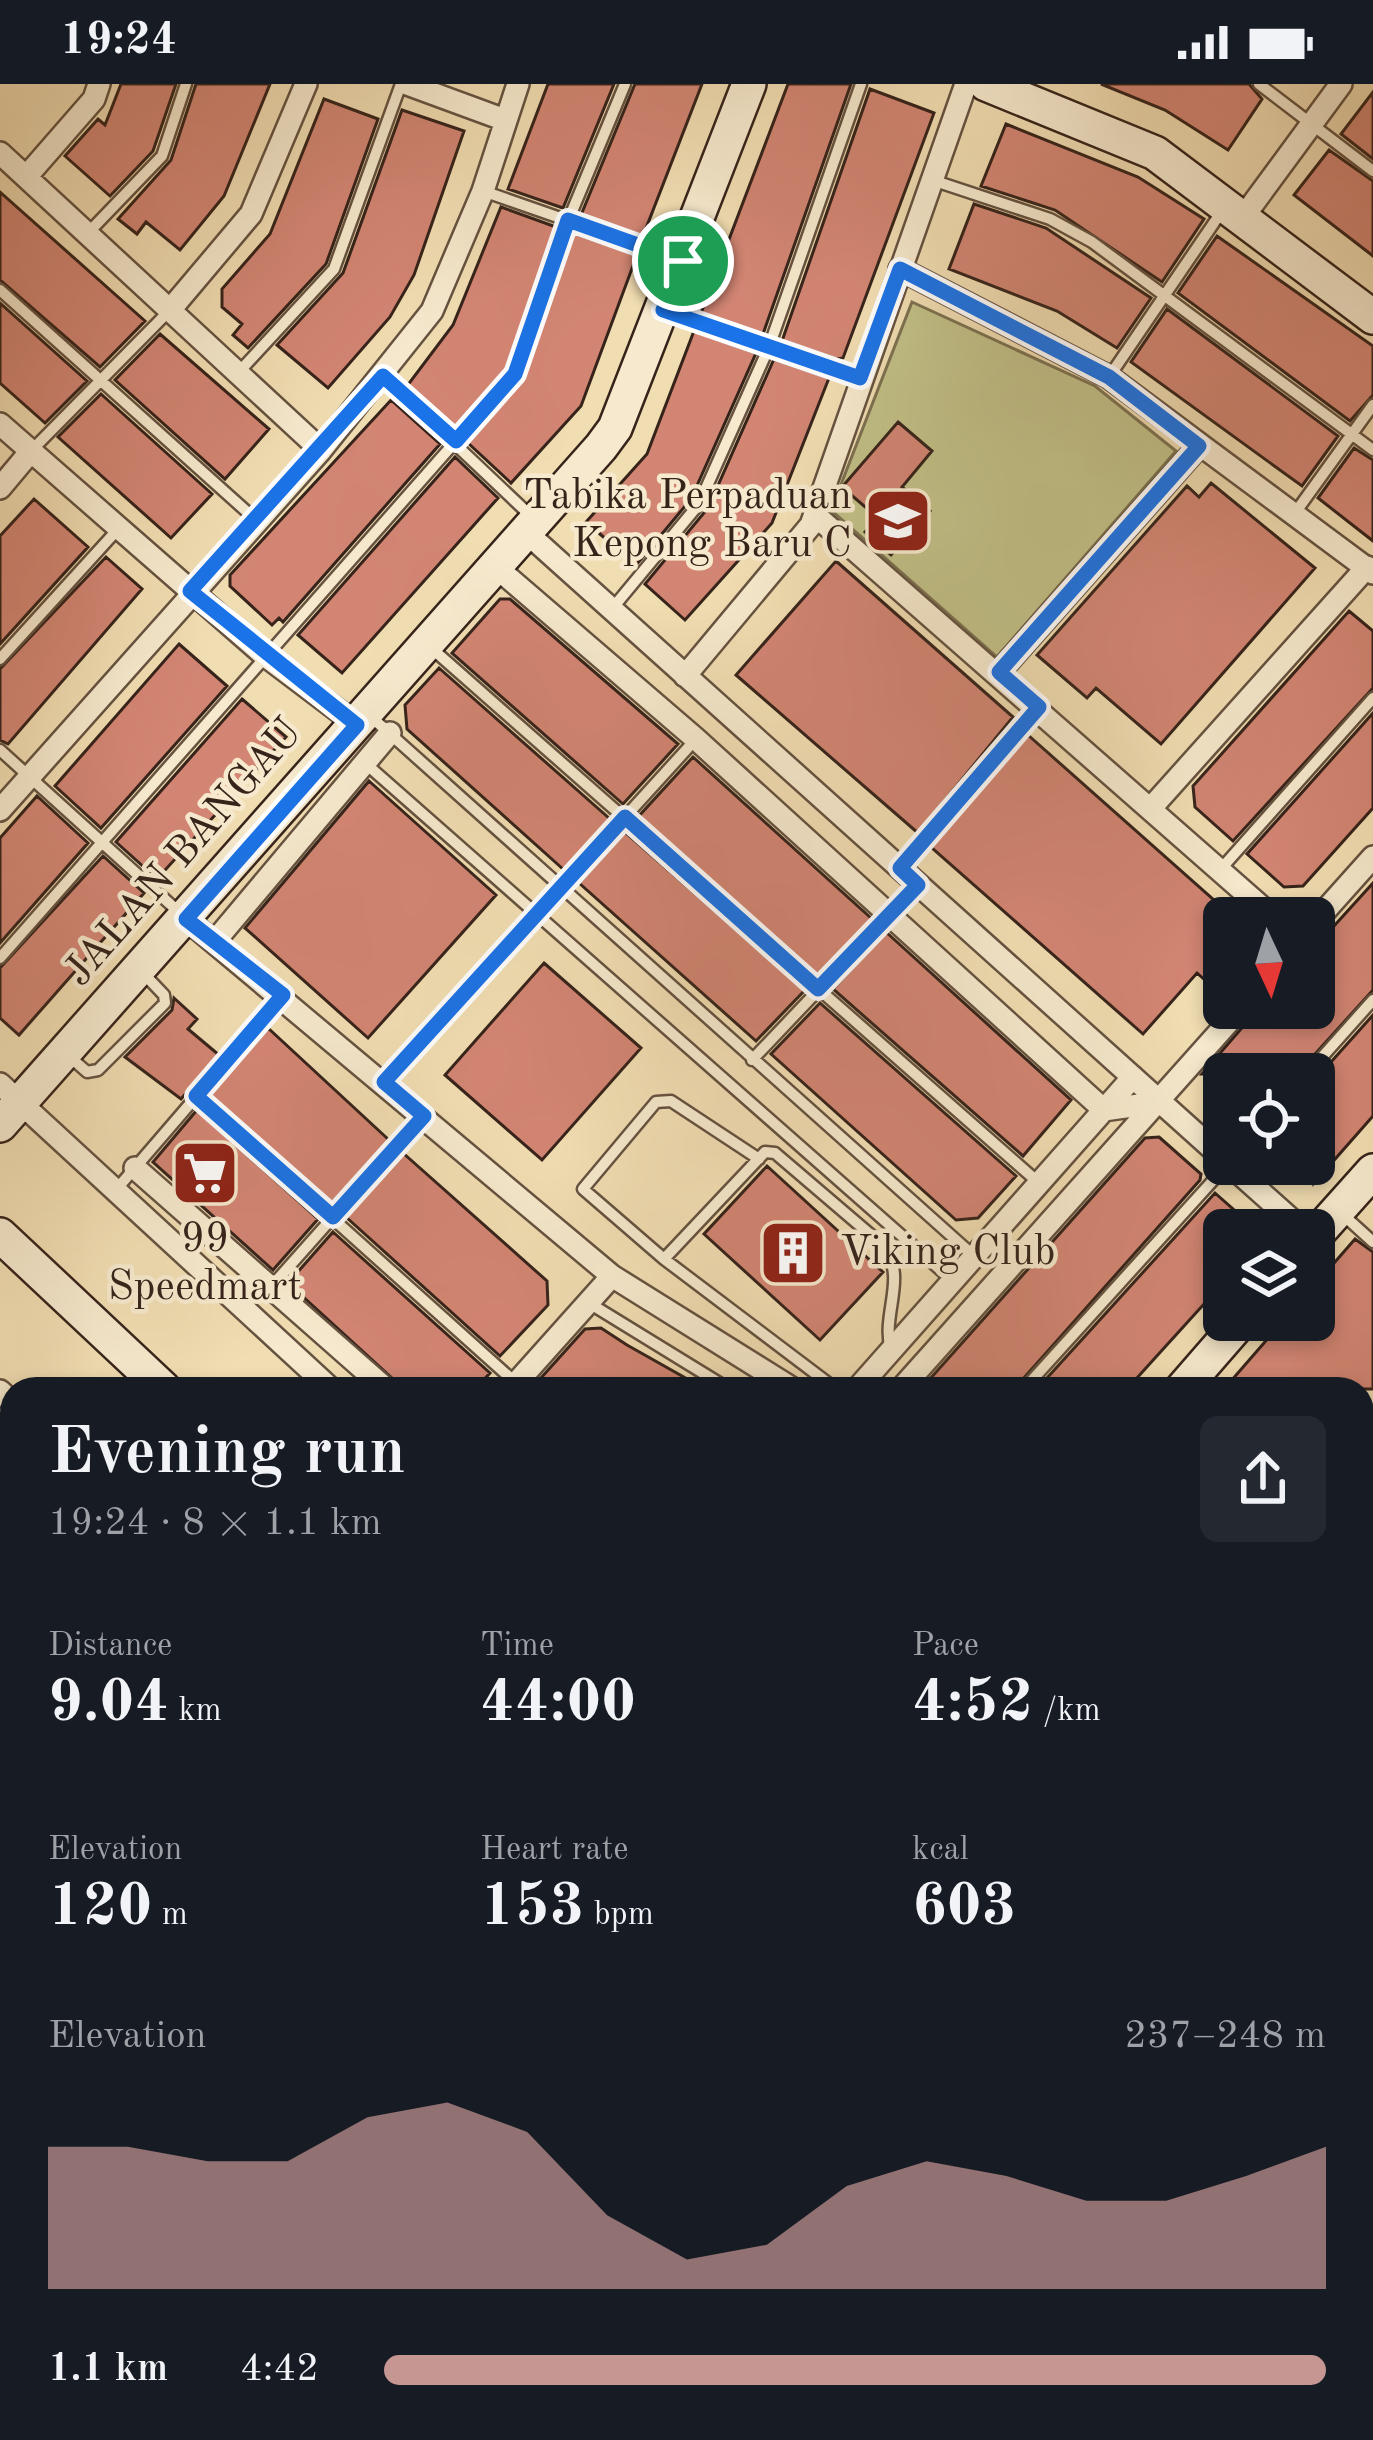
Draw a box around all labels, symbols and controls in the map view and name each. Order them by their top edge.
text: 19:24 [60,19,177,64]
pin [632,210,734,312]
icon: arrive [650,228,716,294]
place label: Tabika Perpaduan Kepong Baru C [523,476,852,566]
school or university icon: Tabika Perpaduan Kepong Baru C [863,486,933,556]
street label: JALAN BANGAU [57,711,311,995]
north arrow [1203,897,1335,1029]
map controls [1203,897,1335,1341]
button: locate [1203,1053,1335,1185]
supermarket icon: 99 Speedmart [170,1138,240,1208]
button: layers [1203,1209,1335,1341]
building icon: Viking Club [758,1218,828,1288]
place label: 99 Speedmart [108,1219,302,1309]
place label: Viking Club [840,1232,1056,1274]
button: share [1200,1416,1326,1542]
text: Evening run [48,1422,406,1488]
text: 19:24 · 8 × 1.1 km [48,1504,382,1543]
text: Distance [48,1630,172,1663]
text: Time [480,1630,554,1663]
text: Pace [912,1630,979,1663]
text: 9.04 [48,1674,169,1734]
text: 44:00 [480,1674,636,1734]
text: 4:52 [912,1674,1033,1734]
text: km [169,1695,222,1728]
text: /km [1033,1695,1101,1728]
text: Elevation [48,1834,182,1867]
text: Heart rate [480,1834,628,1867]
text: kcal [912,1834,969,1867]
text: 120 [48,1878,152,1938]
text: 153 [480,1878,584,1938]
text: 603 [912,1878,1016,1938]
text: m [152,1899,188,1932]
text: bpm [584,1899,654,1932]
text: Elevation [48,2017,207,2056]
text: 237–248 m [1124,2017,1326,2056]
text: 1.1 km [48,2350,168,2389]
text: 4:42 [240,2350,319,2389]

